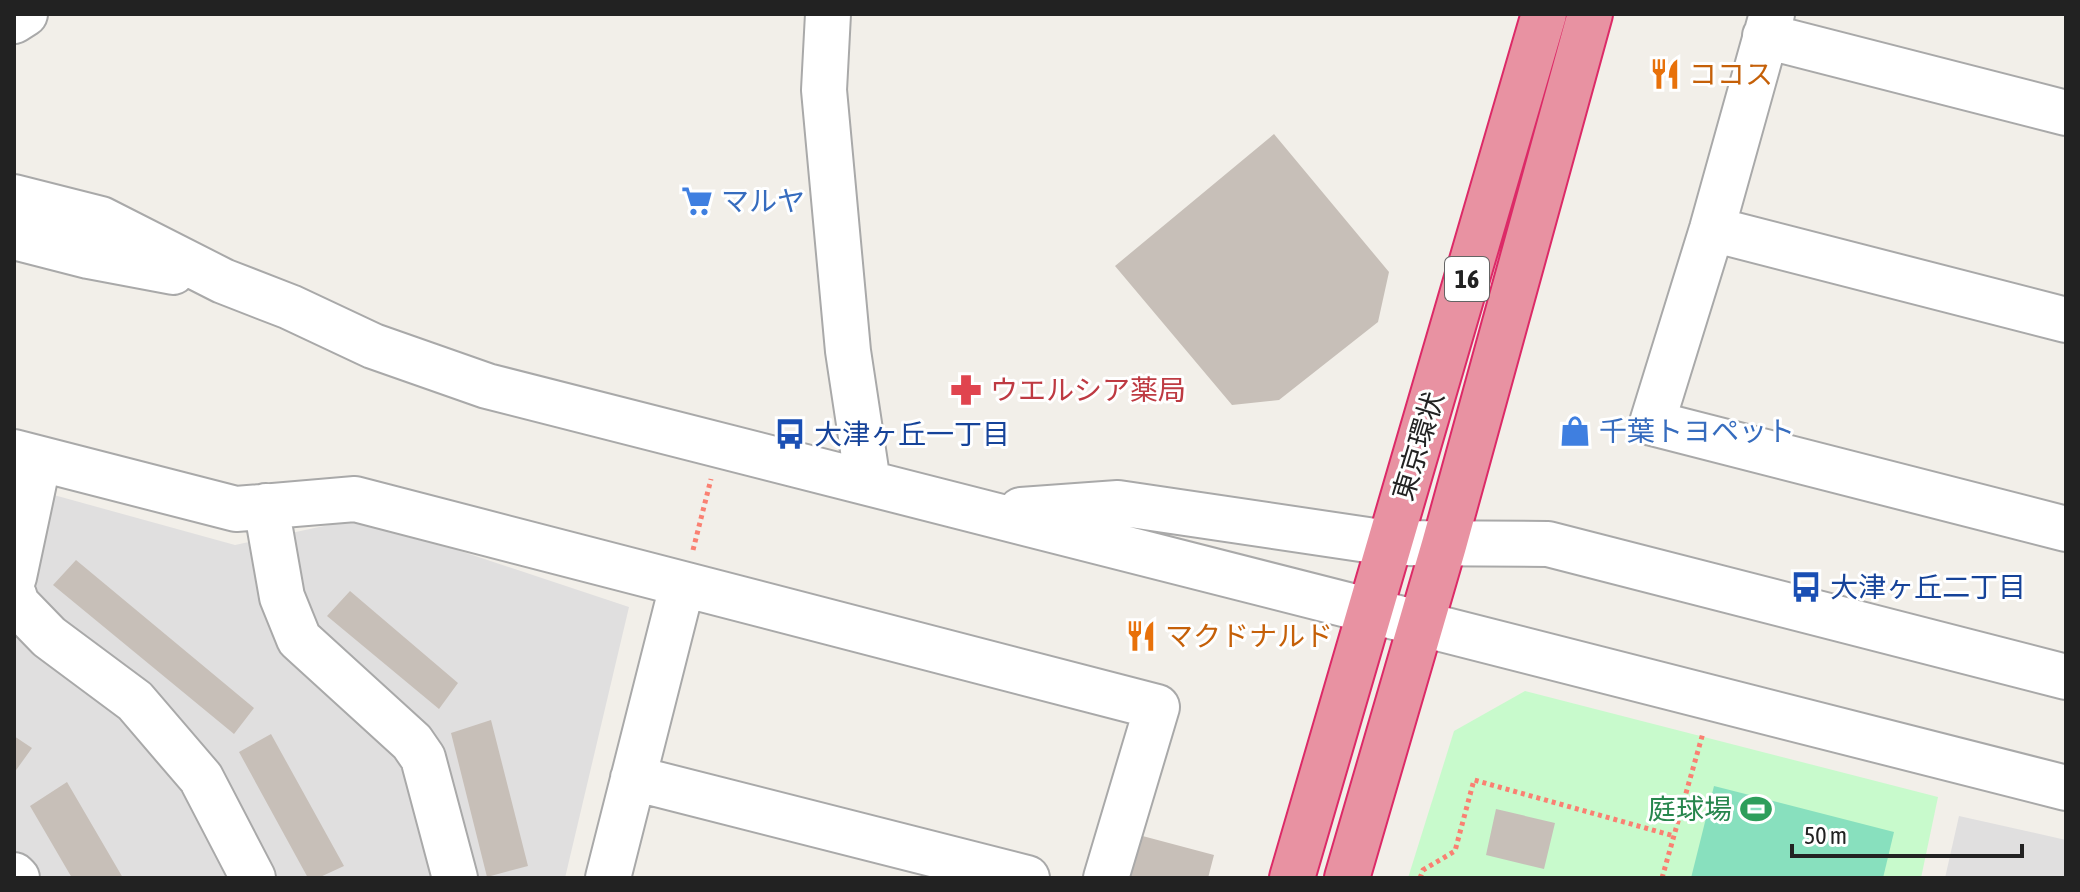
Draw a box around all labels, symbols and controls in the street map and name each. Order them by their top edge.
restaurant icon: ココス [1648,57,1682,91]
place label: ココス [1689,58,1773,90]
supermarket icon: マルヤ [680,184,714,218]
place label: マルヤ [721,185,805,217]
road number: 16 [1445,257,1489,301]
pharmacy icon: ウエルシア薬局 [949,373,983,407]
place label: ウエルシア薬局 [990,374,1186,406]
street label: 東京環状 [1386,388,1450,504]
shop icon: 千葉トヨペット [1558,414,1592,448]
place label: 千葉トヨペット [1599,415,1795,447]
bus stop icon: 大津ヶ丘一丁目 [773,417,807,451]
place label: 大津ヶ丘一丁目 [814,418,1010,450]
bus stop icon: 大津ヶ丘二丁目 [1789,570,1823,604]
place label: 大津ヶ丘二丁目 [1830,571,2026,603]
restaurant icon: マクドナルド [1124,619,1158,653]
place label: マクドナルド [1165,620,1333,652]
sports icon: 庭球場 [1739,792,1773,826]
place label: 庭球場 [1648,793,1732,825]
scale bar [1792,808,2022,858]
text: 50 m [1804,822,1847,849]

